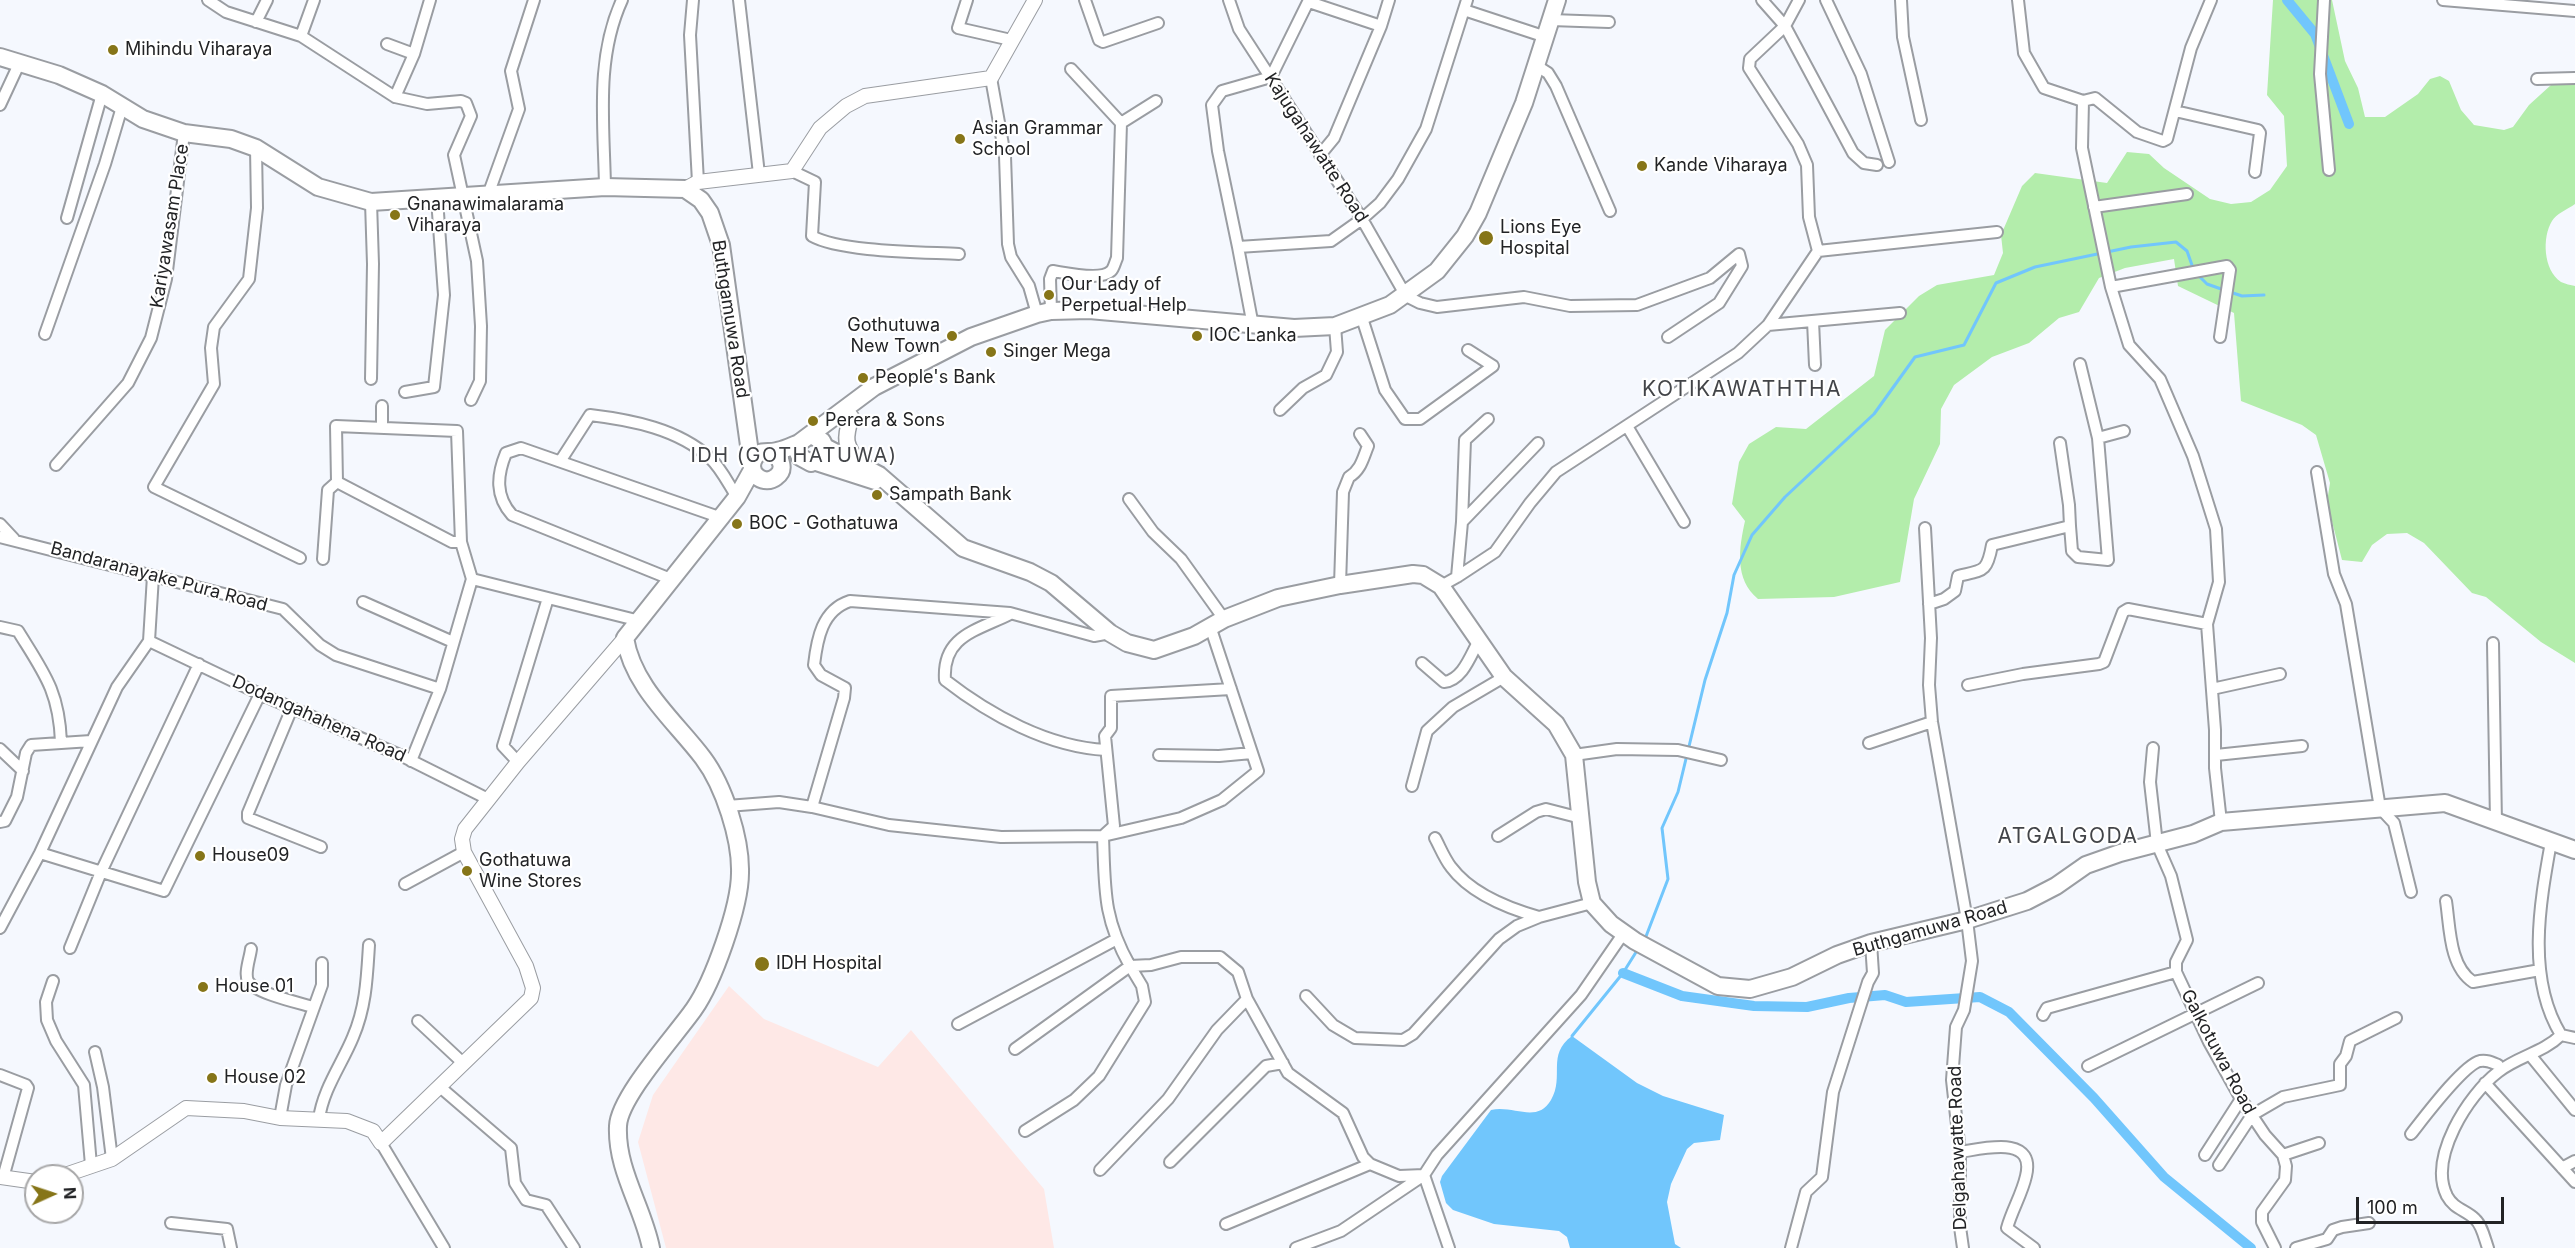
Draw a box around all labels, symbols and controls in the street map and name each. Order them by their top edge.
place label: Mihindu Viharaya [125,39,272,61]
marker: Mihindu Viharaya [106,43,120,57]
street label: Kajugahawatte Road [1260,69,1372,227]
place label: Asian Grammar School [972,118,1103,160]
marker: Asian Grammar School [953,132,967,146]
street label: Kariyawasam Place [146,142,194,310]
place label: Kande Viharaya [1654,155,1788,177]
marker: Kande Viharaya [1635,159,1649,173]
place label: Gnanawimalarama Viharaya [407,194,564,236]
marker: Gnanawimalarama Viharaya [388,208,402,222]
place label: Lions Eye Hospital [1500,217,1582,260]
marker: Lions Eye Hospital [1477,229,1495,247]
street label: Buthgamuwa Road [707,238,753,400]
place label: Our Lady of Perpetual Help [1061,274,1187,316]
marker: Our Lady of Perpetual Help [1042,288,1056,302]
place label: Gothutuwa New Town [847,315,940,358]
place label: IOC Lanka [1209,325,1297,347]
marker: Gothutuwa New Town [945,329,959,343]
marker: IOC Lanka [1190,329,1204,343]
place label: Singer Mega [1003,341,1111,363]
marker: Singer Mega [984,345,998,359]
place label: People's Bank [875,367,996,389]
marker: People's Bank [856,371,870,385]
district label: KOTIKAWATHTHA [1642,377,1842,403]
place label: Perera & Sons [825,410,945,432]
marker: Perera & Sons [806,414,820,428]
district label: IDH (GOTHATUWA) [690,444,898,468]
place label: Sampath Bank [889,484,1012,506]
marker: Sampath Bank [870,488,884,502]
place label: BOC - Gothatuwa [749,513,898,535]
marker: BOC - Gothatuwa [730,517,744,531]
street label: Bandaranayake Pura Road [48,538,270,616]
street label: Dodangahahena Road [229,671,409,767]
district label: ATGALGODA [1998,824,2138,850]
place label: House09 [212,845,289,867]
marker: House09 [193,849,207,863]
place label: Gothatuwa Wine Stores [479,850,582,892]
marker: Gothatuwa Wine Stores [460,864,474,878]
street label: Buthgamuwa Road [1850,897,2010,961]
place label: IDH Hospital [776,953,882,975]
marker: IDH Hospital [753,955,771,973]
place label: House 01 [215,976,294,998]
marker: House 01 [196,980,210,994]
street label: Galkotuwa Road [2176,986,2260,1118]
street label: Delgahawatte Road [1944,1065,1972,1231]
place label: House 02 [224,1067,306,1089]
marker: House 02 [205,1071,219,1085]
north arrow [24,1164,84,1224]
scale bar [2359,1185,2508,1223]
text: N [60,1187,80,1200]
text: 100 m [2367,1197,2418,1218]

